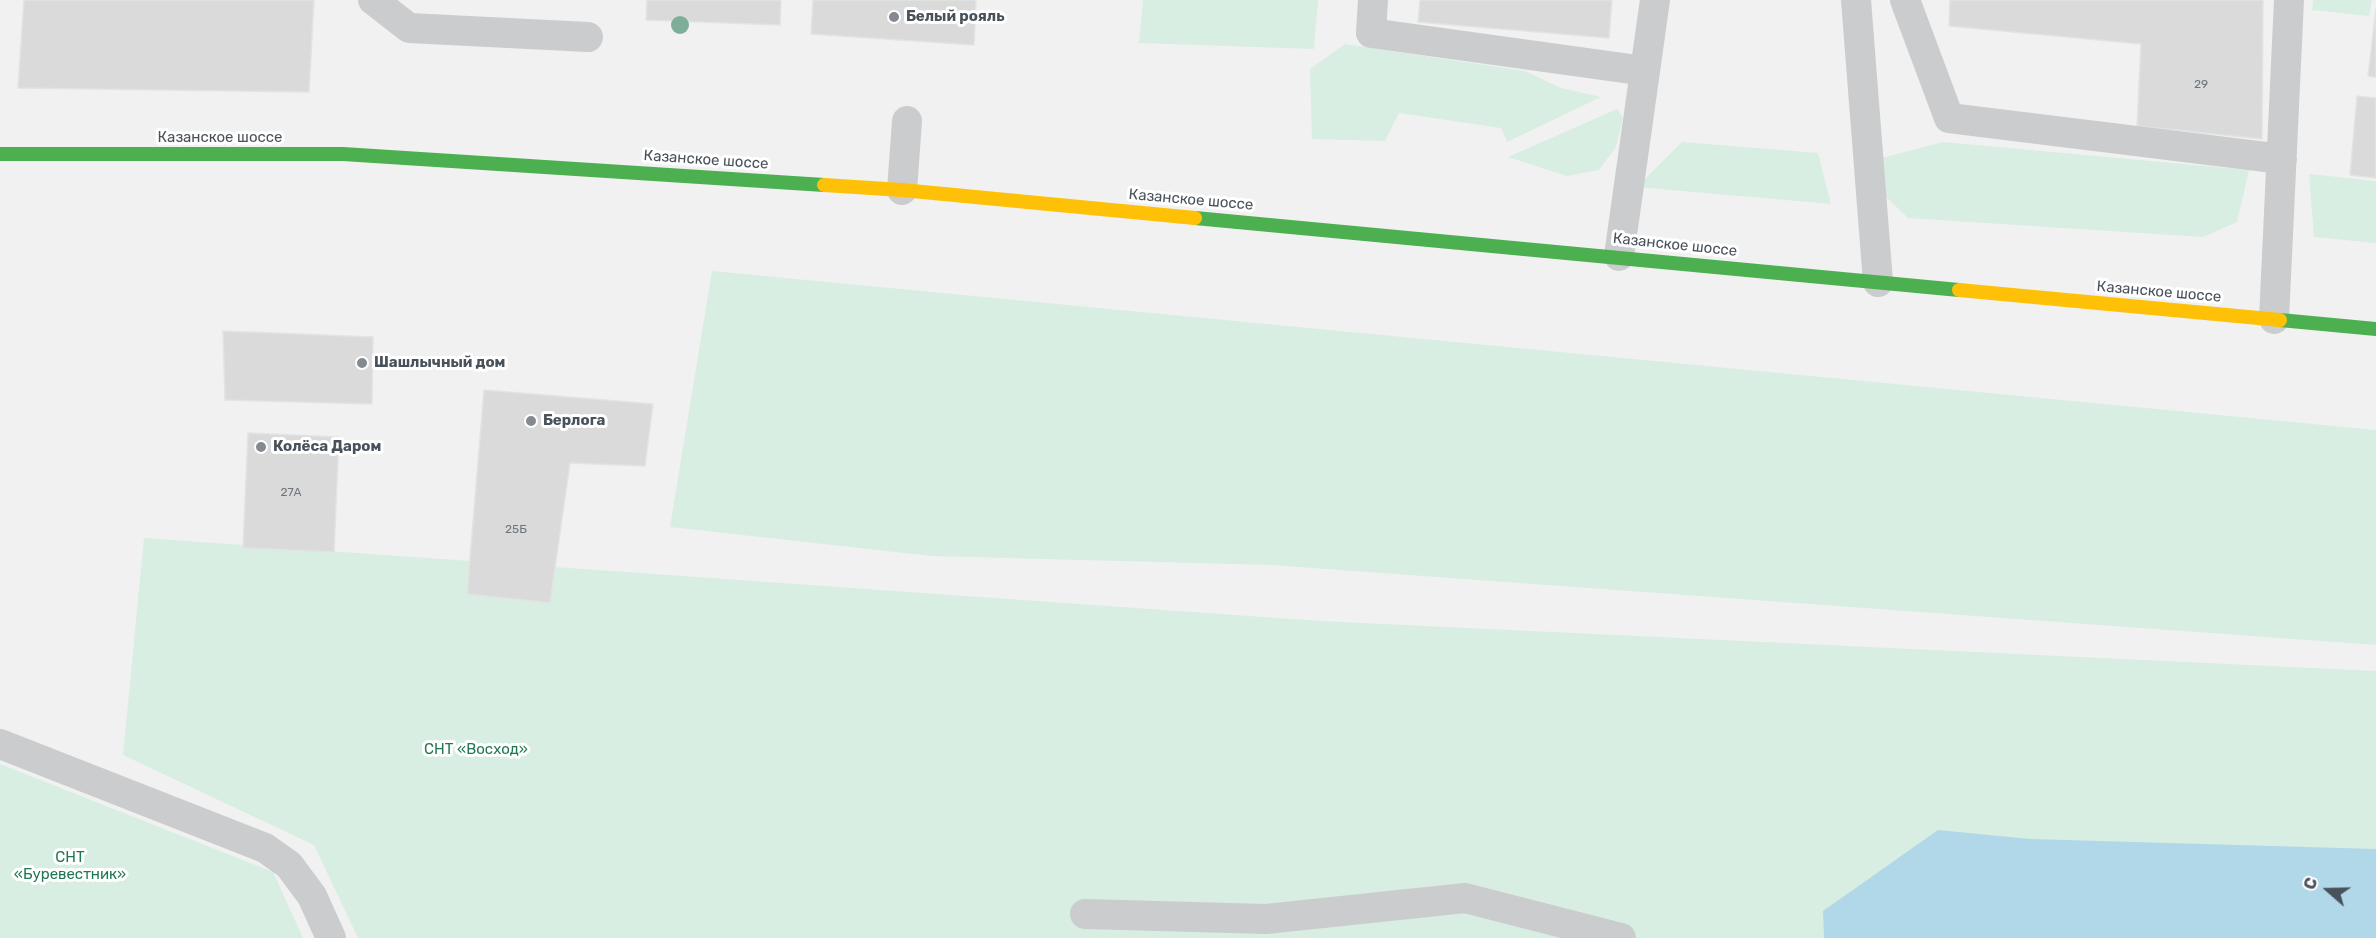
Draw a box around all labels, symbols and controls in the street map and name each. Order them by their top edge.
place label: Белый рояль [906,8,1005,26]
marker: Белый рояль [887,10,901,24]
house number: 29 [2194,78,2208,92]
street label: Казанское шоссе [158,129,282,147]
street label: Казанское шоссе [643,147,769,173]
street label: Казанское шоссе [1128,186,1254,214]
street label: Казанское шоссе [1612,230,1738,260]
street label: Казанское шоссе [2096,278,2222,306]
place label: Шашлычный дом [374,354,505,372]
marker: Шашлычный дом [355,356,369,370]
place label: Берлога [543,412,605,430]
marker: Берлога [524,414,538,428]
place label: Колёса Даром [273,438,381,456]
marker: Колёса Даром [254,440,268,454]
house number: 27А [280,486,302,500]
house number: 25Б [505,523,527,537]
park label: СНТ «Восход» [424,741,528,759]
park label: СНТ «Буревестник» [14,849,126,884]
north arrow [2298,860,2358,920]
text: С [2300,875,2321,892]

